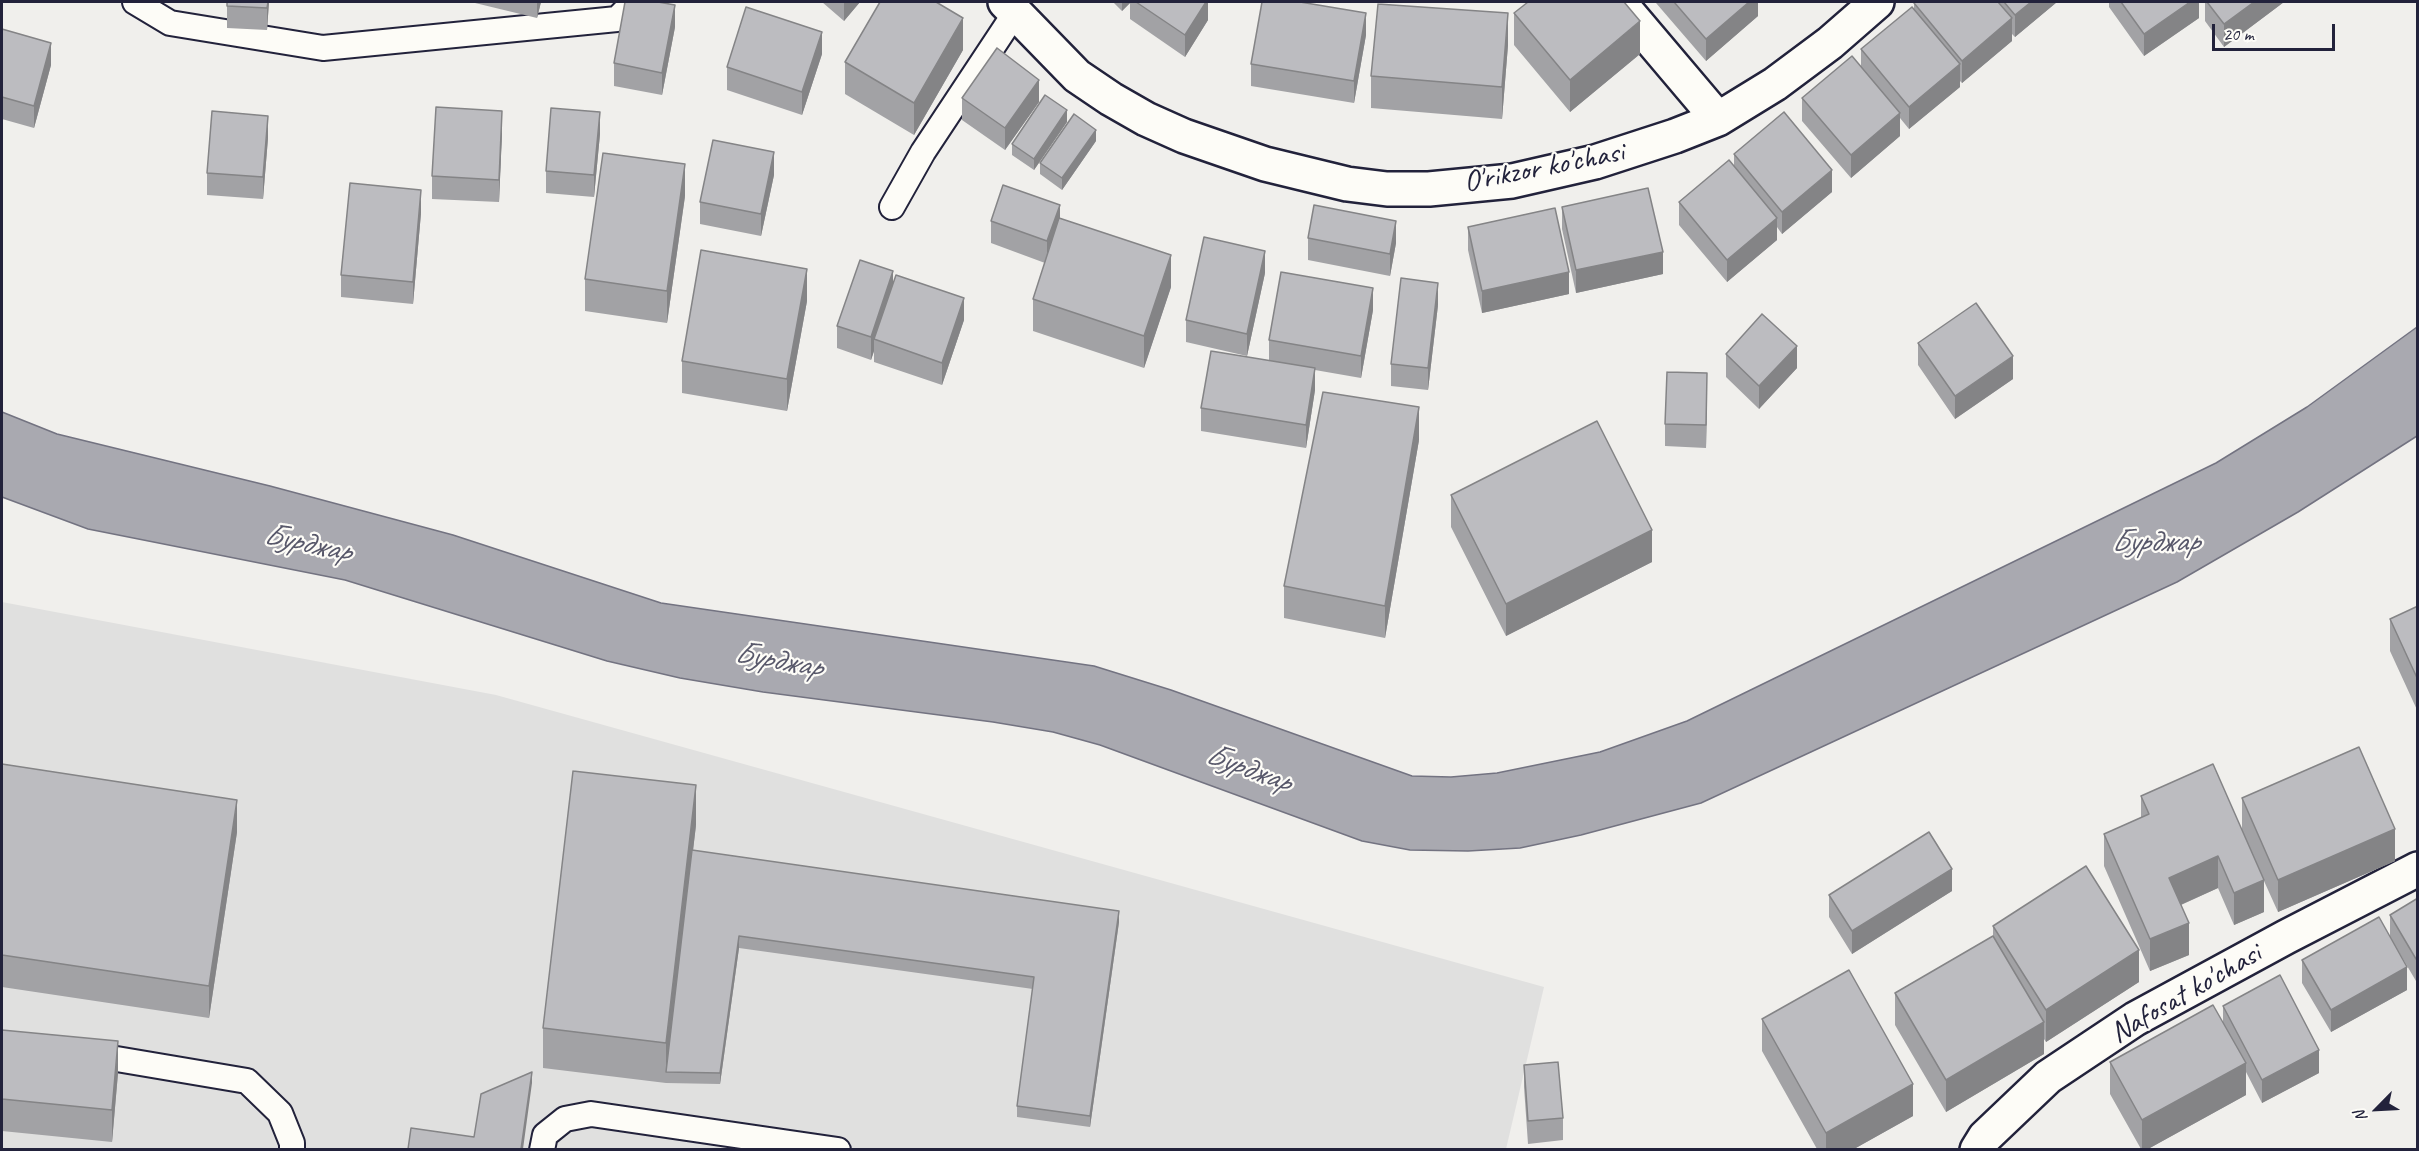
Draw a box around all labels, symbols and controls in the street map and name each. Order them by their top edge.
scale bar [2215,12,2338,50]
text: 20 m [2223,23,2254,45]
street label: O'rikzor ko'chasi [1461,135,1627,201]
water label: Бурджар [260,516,354,572]
water label: Бурджар [2111,524,2199,562]
water label: Бурджар [731,634,825,688]
water label: Бурджар [1200,736,1296,802]
street label: Nafosat ko'chasi [2104,936,2268,1052]
north arrow [2347,1079,2407,1139]
text: N [2349,1108,2372,1125]

